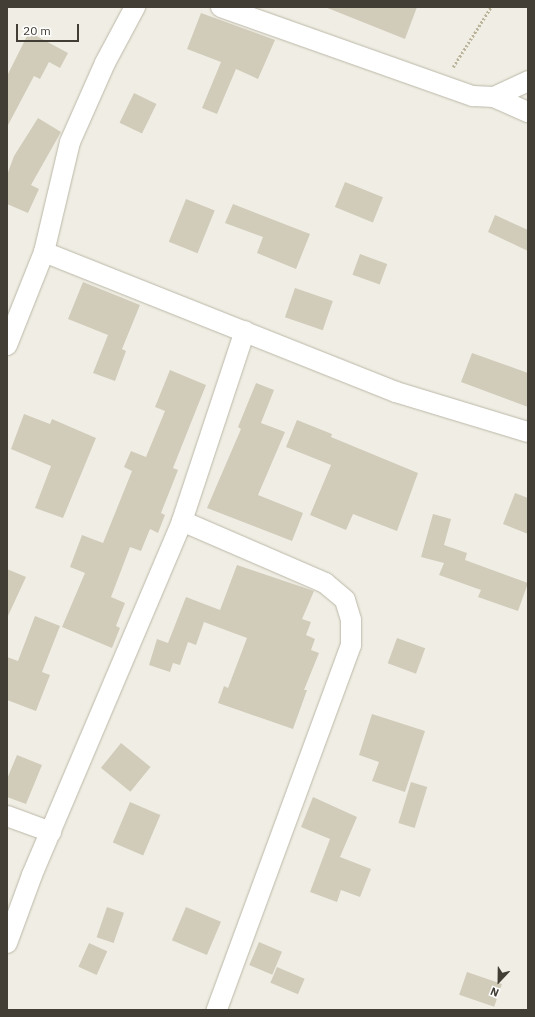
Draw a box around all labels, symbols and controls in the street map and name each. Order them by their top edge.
scale bar [18,16,81,42]
text: 20 m [23,23,51,38]
north arrow [479,961,519,1001]
text: N [488,984,501,1000]

